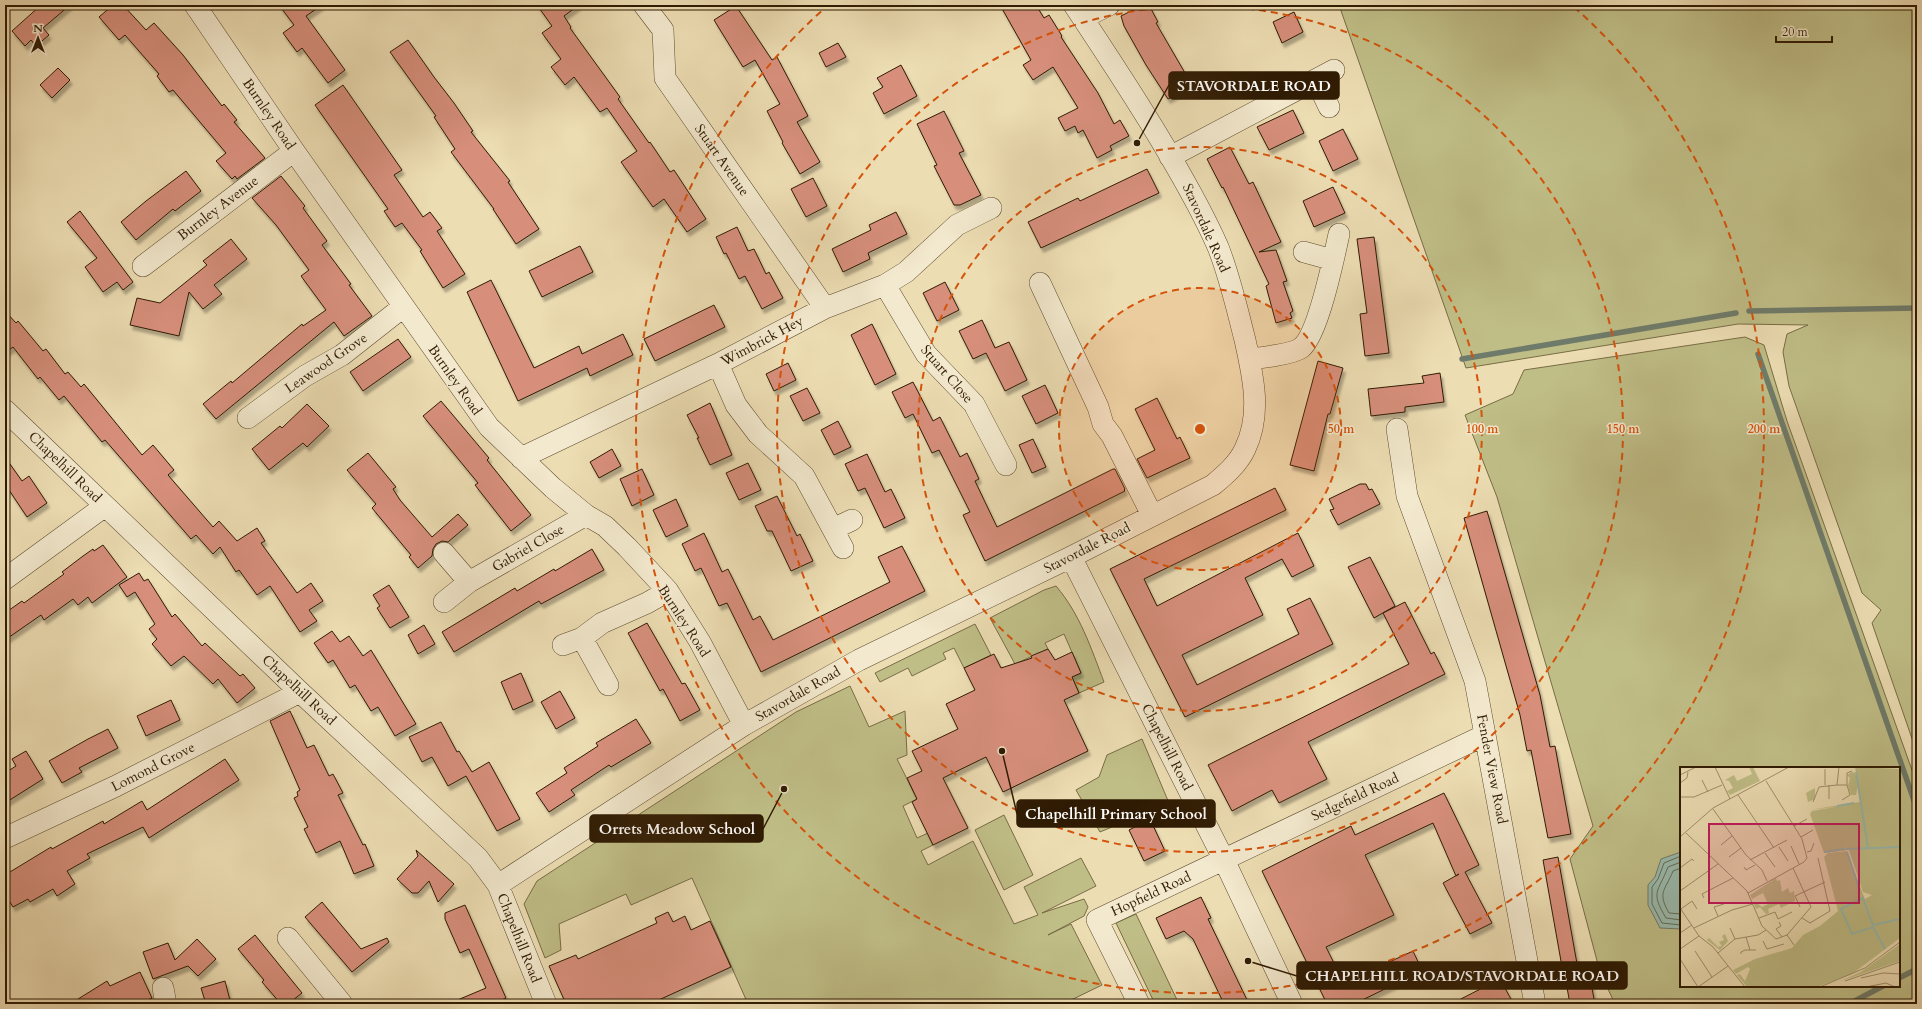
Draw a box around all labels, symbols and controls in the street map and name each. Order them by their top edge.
north arrow [18,18,58,58]
scale bar [1776,18,1832,44]
text: N [33,21,43,36]
text: 20 m [1782,24,1809,40]
callout: STAVORDALE ROAD [1169,72,1339,99]
street label: Burnley Road [238,75,300,154]
text: STAVORDALE ROAD [1177,76,1331,96]
street label: Stuart Avenue [690,120,754,200]
street label: Burnley Avenue [174,171,262,245]
street label: Stavordale Road [1178,181,1234,276]
street label: Wimbrick Hey [717,311,807,371]
street label: Leawood Grove [281,328,371,398]
street label: Burnley Road [424,341,487,420]
street label: Stuart Close [916,341,978,407]
text: 50 m [1328,421,1355,437]
text: 100 m [1466,421,1499,437]
text: 150 m [1607,421,1640,437]
text: 200 m [1748,421,1781,437]
centre of rings [1193,422,1207,436]
street label: Chapelhill Road [24,427,106,507]
street label: Stavordale Road [1040,518,1134,578]
street label: Gabriel Close [489,520,567,576]
street label: Burnley Road [654,581,715,661]
street label: Chapelhill Road [258,651,341,730]
street label: Stavordale Road [752,662,844,726]
street label: Chapelhill Road [1137,700,1197,794]
street label: Fender View Road [1472,713,1512,826]
street label: Lomond Grove [108,738,198,796]
inset map [1680,767,1900,987]
street label: Sedgefield Road [1308,768,1402,826]
callout: Chapelhill Primary School [1017,800,1215,827]
text: Chapelhill Primary School [1025,804,1208,824]
callout: Orrets Meadow School [590,815,763,842]
text: Orrets Meadow School [599,819,756,839]
street label: Hopfield Road [1108,867,1195,921]
street label: Chapelhill Road [492,890,546,986]
callout: CHAPELHILL ROAD/STAVORDALE ROAD [1297,962,1627,989]
text: CHAPELHILL ROAD/STAVORDALE ROAD [1305,966,1619,986]

